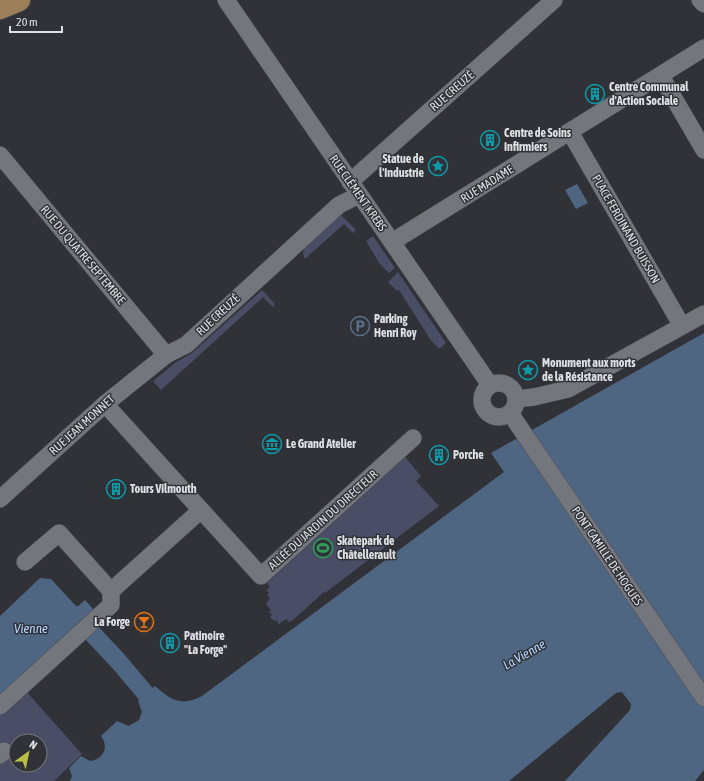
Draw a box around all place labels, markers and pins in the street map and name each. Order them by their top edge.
place label: Centre Communal d'Action Sociale [609,80,689,108]
building icon: Centre Communal d'Action Sociale [584,83,606,105]
place label: Centre de Soins Infirmiers [504,126,572,154]
building icon: Centre de Soins Infirmiers [479,129,501,151]
place label: Statue de l'Industrie [379,152,425,180]
place icon: Statue de l'Industrie [427,155,449,177]
place label: Parking Henri Roy [374,312,417,340]
parking icon: Parking Henri Roy [349,315,371,337]
place label: Monument aux morts de la Résistance [542,356,636,384]
place icon: Monument aux morts de la Résistance [517,359,539,381]
museum icon: Le Grand Atelier [261,433,283,455]
place label: Le Grand Atelier [286,437,356,451]
building icon: Porche [428,444,450,466]
place label: Porche [453,448,484,462]
building icon: Tours Vilmouth [105,478,127,500]
place label: Tours Vilmouth [130,482,197,496]
place label: Skatepark de Châtellerault [337,534,396,562]
sports icon: Skatepark de Châtellerault [312,537,334,559]
bar icon: La Forge [133,611,155,633]
place label: La Forge [94,615,131,629]
place label: Patinoire "La Forge" [184,629,227,657]
building icon: Patinoire "La Forge" [159,632,181,654]

